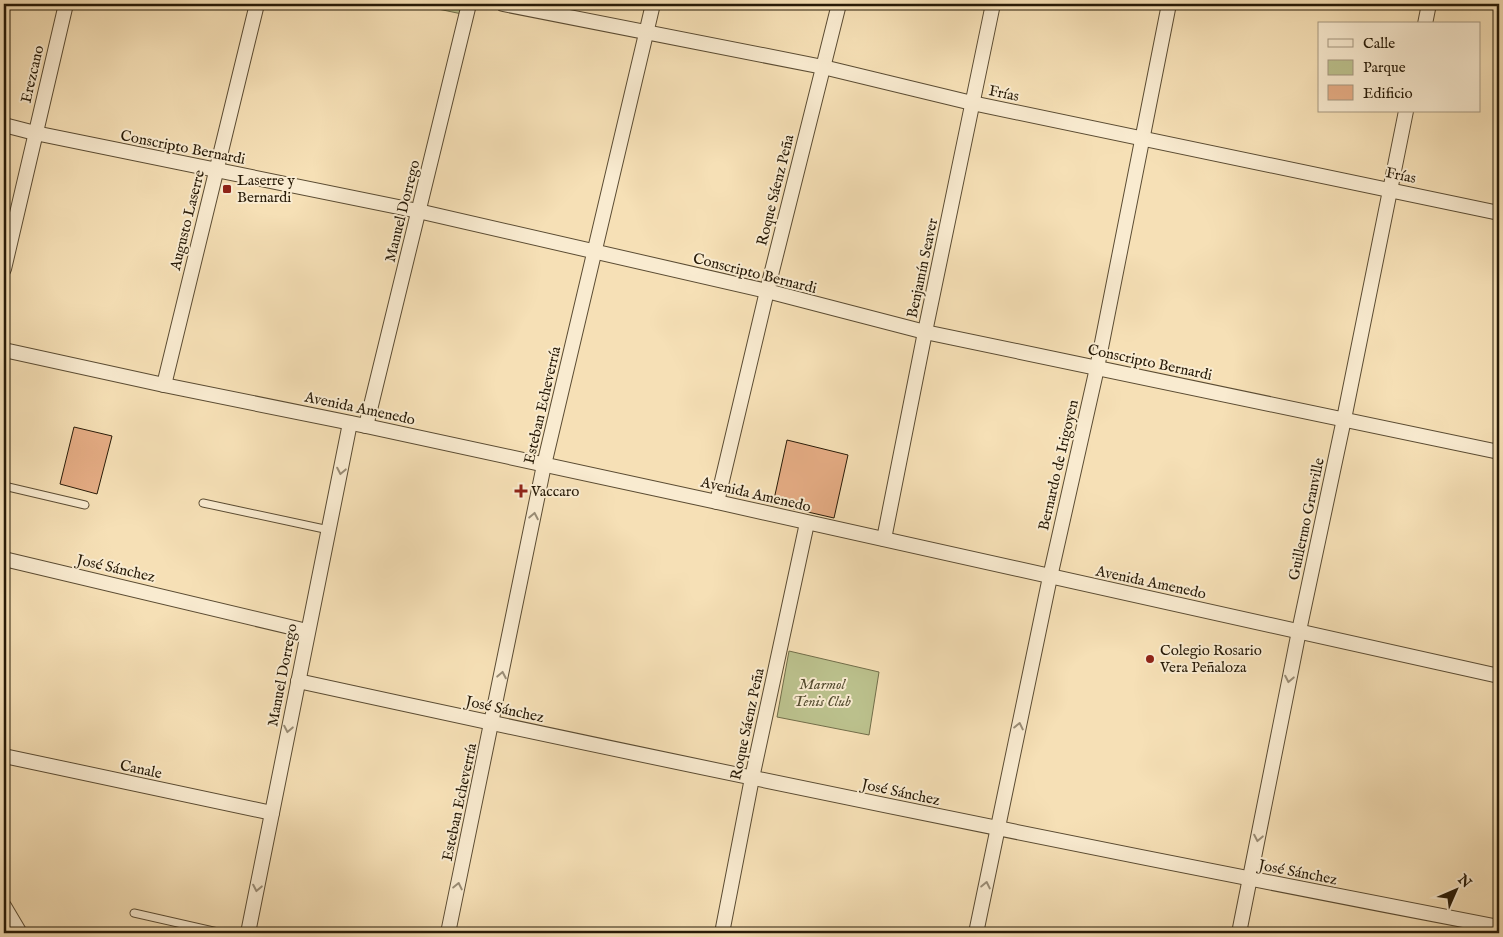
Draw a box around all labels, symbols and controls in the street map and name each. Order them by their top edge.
legend [1318,22,1480,112]
text: Calle [1363,34,1395,53]
street label: Erezcano [17,43,48,105]
text: Parque [1363,58,1406,77]
street label: Frías [987,81,1021,106]
text: Edificio [1363,84,1413,103]
street label: Conscripto Bernardi [119,126,247,169]
street label: Roque Sáenz Peña [752,132,799,248]
street label: Manuel Dorrego [381,158,424,264]
street label: Frías [1384,163,1418,188]
street label: Augusto Laserre [166,168,209,273]
place label: Laserre y Bernardi [237,171,295,207]
marker: Laserre y Bernardi [221,183,233,195]
street label: Benjamín Seaver [903,216,942,320]
street label: Conscripto Bernardi [691,249,819,298]
street label: Conscripto Bernardi [1086,340,1214,385]
street label: Esteban Echeverría [520,344,565,466]
street label: Avenida Amenedo [302,387,417,429]
street label: Bernardo de Irigoyen [1034,398,1083,532]
street label: Guillermo Granville [1284,456,1329,582]
one-way arrow [336,466,347,475]
street label: Avenida Amenedo [698,472,813,516]
place label: Vaccaro [530,482,579,501]
marker: Vaccaro [515,485,527,497]
one-way arrow [528,511,539,520]
street label: José Sánchez [73,550,157,587]
street label: Avenida Amenedo [1093,561,1208,603]
street label: Manuel Dorrego [263,622,302,728]
place label: Colegio Rosario Vera Peñaloza [1159,641,1262,677]
marker: Colegio Rosario Vera Peñaloza [1144,653,1156,665]
street label: Roque Sáenz Peña [726,666,769,782]
one-way arrow [496,671,507,679]
park label: Marmol Tenis Club [793,675,851,711]
one-way arrow [1285,675,1295,683]
street label: José Sánchez [462,692,546,727]
one-way arrow [1013,722,1024,731]
one-way arrow [284,724,294,733]
street label: Esteban Echeverría [438,741,481,863]
street label: Canale [118,756,164,783]
street label: José Sánchez [858,775,942,810]
one-way arrow [1254,834,1264,843]
street label: José Sánchez [1255,855,1339,889]
north arrow [1430,864,1480,914]
text: N [1453,870,1475,892]
one-way arrow [452,881,463,890]
one-way arrow [980,881,991,890]
one-way arrow [252,884,262,893]

